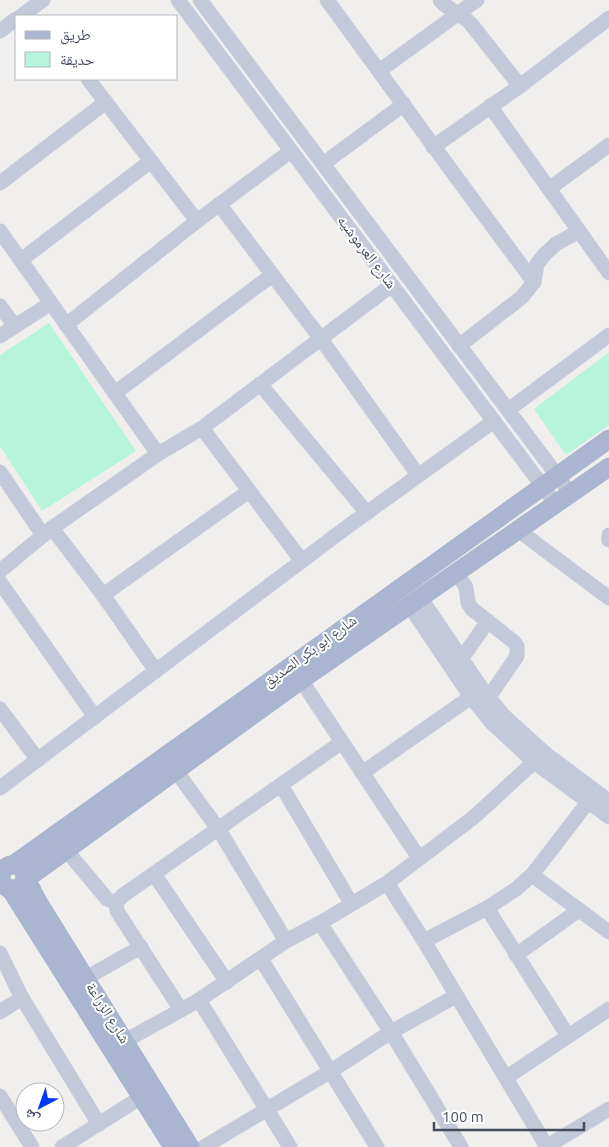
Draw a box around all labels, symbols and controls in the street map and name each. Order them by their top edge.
legend [15,15,178,80]
text: طريق [60,26,91,45]
text: حديقة [60,51,95,68]
street label: شارع العرموشيه [333,212,400,293]
street label: شارع ابو بكر الصديق [260,611,361,692]
street label: شارع الزراعة [81,979,134,1047]
north arrow [15,1082,65,1132]
scale bar [434,1100,584,1132]
text: ش [21,1105,43,1128]
text: 100 m [442,1108,484,1125]

